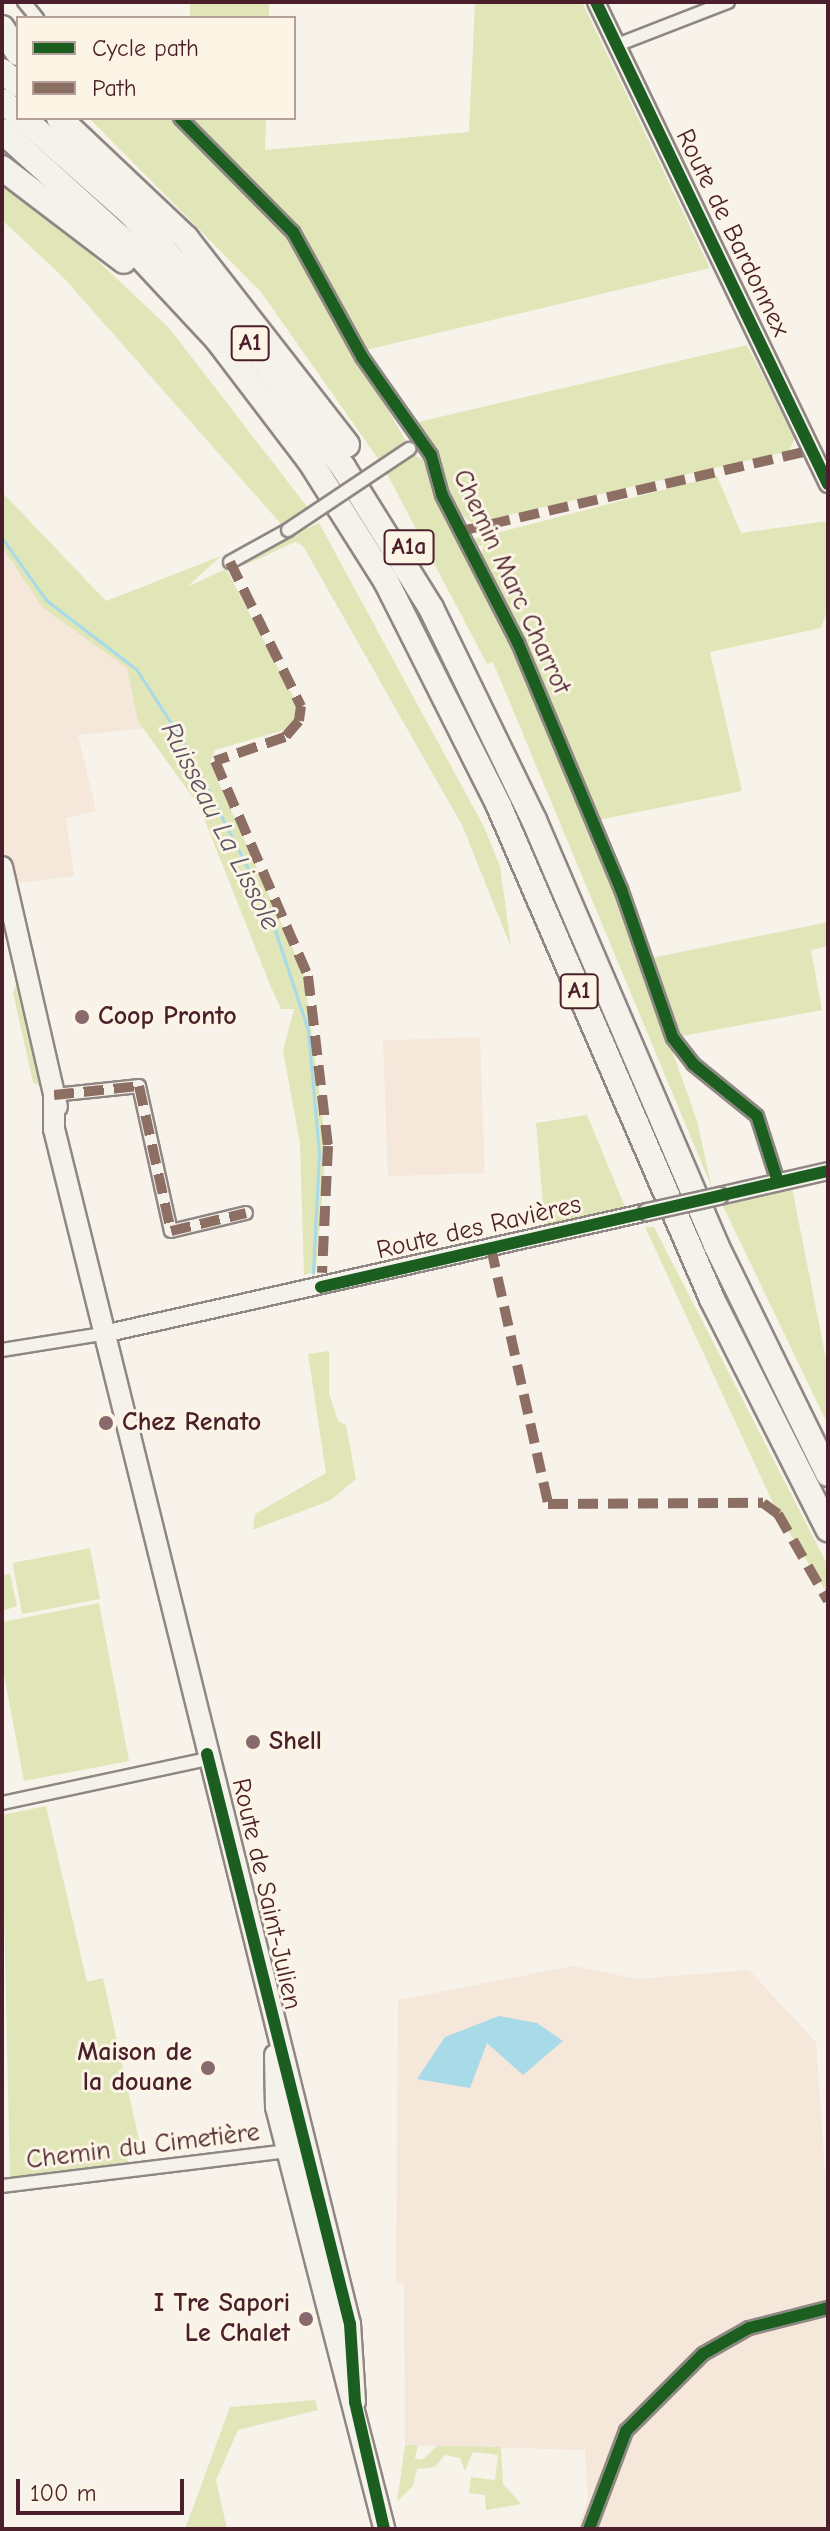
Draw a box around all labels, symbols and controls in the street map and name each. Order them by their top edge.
legend [16,16,296,120]
text: Cycle path [92,34,199,62]
text: Path [92,74,137,102]
street label: Route de Bardonnex [668,124,796,342]
road number: A1 [230,323,270,363]
street label: Chemin Marc Charrot [445,465,577,699]
road number: A1a [383,527,435,567]
water label: Ruisseau La Lissole [154,716,288,936]
road number: A1 [559,971,599,1011]
place label: Coop Pronto [98,1001,237,1033]
marker: Coop Pronto [73,1008,91,1026]
street label: Route des Ravières [374,1189,584,1267]
place label: Chez Renato [122,1407,261,1439]
marker: Chez Renato [97,1414,115,1432]
place label: Shell [269,1726,322,1758]
marker: Shell [244,1733,262,1751]
street label: Route de Saint-Julien [224,1775,308,2013]
place label: Maison de la douane [77,2037,192,2098]
marker: Maison de la douane [199,2059,217,2077]
street label: Chemin du Cimetière [25,2117,261,2177]
place label: I Tre Sapori Le Chalet [154,2288,290,2350]
marker: I Tre Sapori Le Chalet [297,2310,315,2328]
scale bar [20,2463,188,2513]
text: 100 m [30,2479,97,2507]

